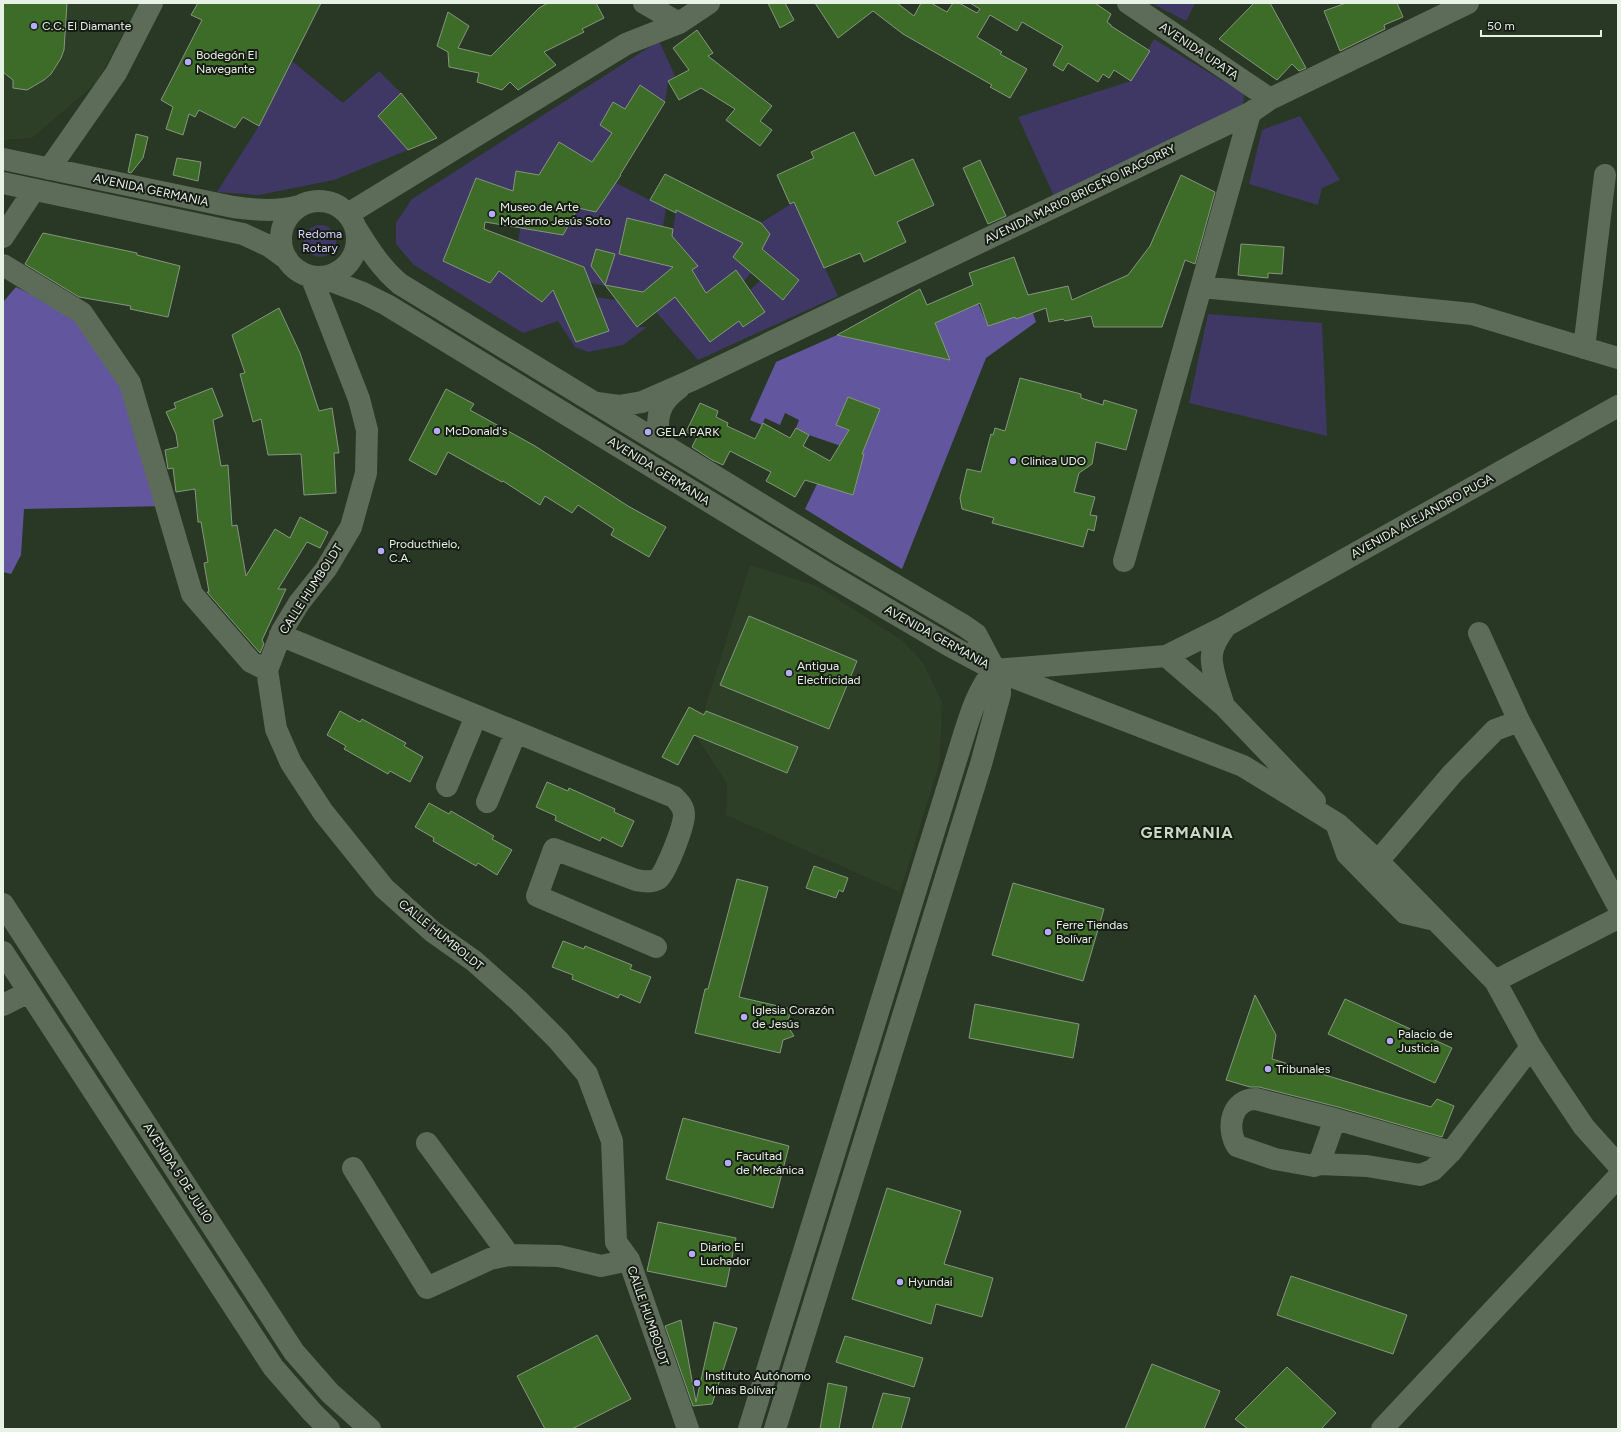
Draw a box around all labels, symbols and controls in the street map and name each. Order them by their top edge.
scale bar [1481,12,1601,38]
place label: C.C. El Diamante [42,19,132,33]
street label: AVENIDA UPATA [1157,19,1241,83]
text: 50 m [1487,19,1515,33]
marker: C.C. El Diamante [29,21,39,31]
place label: Bodegón El Navegante [196,48,257,76]
marker: Bodegón El Navegante [183,57,193,67]
street label: AVENIDA MARIO BRICEÑO IRAGORRY [982,141,1179,247]
street label: AVENIDA GERMANIA [92,171,210,209]
place label: Museo de Arte Moderno Jesús Soto [500,200,611,228]
marker: Museo de Arte Moderno Jesús Soto [487,209,497,219]
park label: Redoma Rotary [298,227,342,255]
place label: McDonald's [445,424,508,438]
place label: GELA PARK [656,425,720,439]
marker: McDonald's [432,426,442,436]
marker: GELA PARK [643,427,653,437]
street label: AVENIDA GERMANIA [605,434,713,508]
place label: Clinica UDO [1021,454,1086,468]
marker: Clinica UDO [1008,456,1018,466]
street label: AVENIDA ALEJANDRO PUGA [1348,471,1496,561]
place label: Producthielo, C.A. [389,537,460,565]
street label: CALLE HUMBOLDT [277,541,346,637]
marker: Producthielo, C.A. [376,546,386,556]
street label: AVENIDA GERMANIA [882,602,992,672]
place label: Antigua Electricidad [797,659,861,687]
marker: Antigua Electricidad [784,668,794,678]
district label: GERMANIA [1140,823,1234,842]
street label: CALLE HUMBOLDT [396,897,486,974]
place label: Ferre Tiendas Bolívar [1056,918,1128,946]
marker: Ferre Tiendas Bolívar [1043,927,1053,937]
place label: Iglesia Corazón de Jesús [752,1003,835,1031]
marker: Iglesia Corazón de Jesús [739,1012,749,1022]
place label: Palacio de Justicia [1398,1027,1453,1055]
marker: Palacio de Justicia [1385,1036,1395,1046]
place label: Tribunales [1276,1062,1331,1076]
marker: Tribunales [1263,1064,1273,1074]
street label: AVENIDA 5 DE JULIO [140,1120,216,1226]
place label: Facultad de Mecánica [736,1149,804,1177]
marker: Facultad de Mecánica [723,1158,733,1168]
place label: Diario El Luchador [700,1240,750,1268]
marker: Diario El Luchador [687,1249,697,1259]
street label: CALLE HUMBOLDT [624,1264,672,1368]
place label: Hyundai [908,1275,953,1289]
marker: Hyundai [895,1277,905,1287]
place label: Instituto Autónomo Minas Bolívar [705,1369,811,1397]
marker: Instituto Autónomo Minas Bolívar [692,1378,702,1388]

